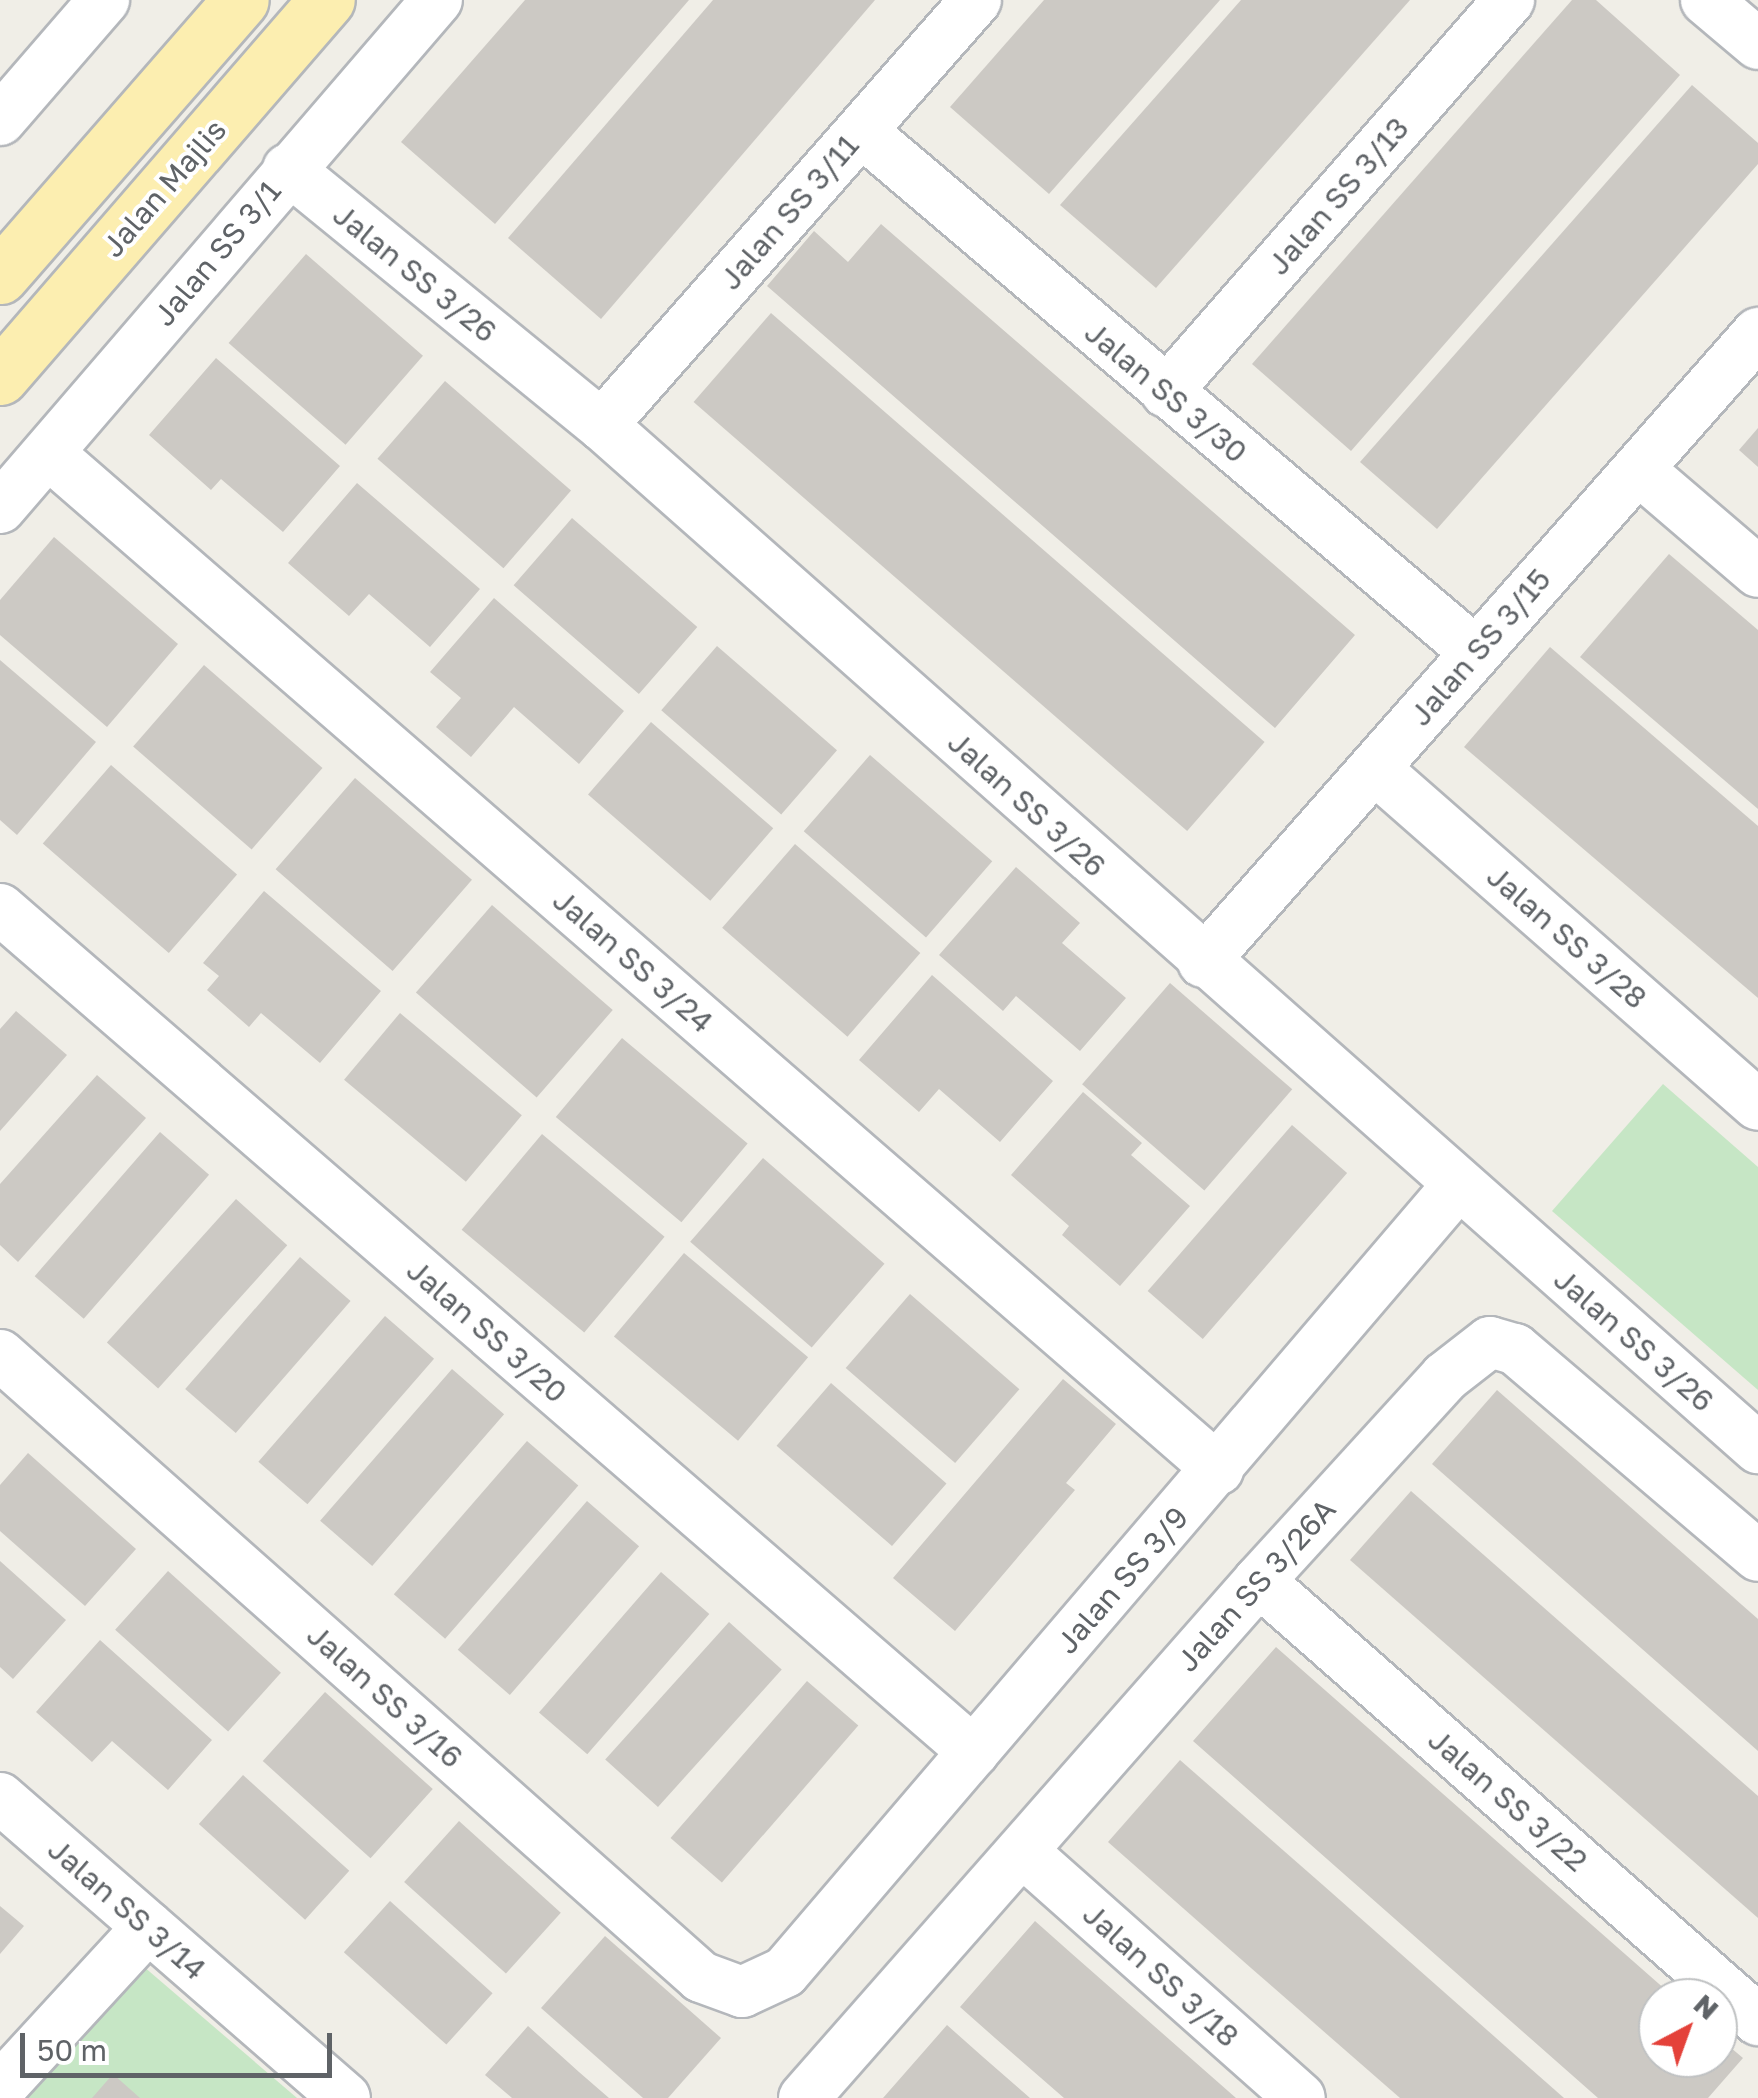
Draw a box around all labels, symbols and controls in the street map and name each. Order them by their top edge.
street label: Jalan SS 3/13 [1260,110,1416,282]
street label: Jalan Majlis [95,112,233,264]
street label: Jalan SS 3/11 [712,127,866,297]
street label: Jalan SS 3/1 [146,173,288,333]
street label: Jalan SS 3/26 [326,196,504,350]
street label: Jalan SS 3/30 [1078,314,1254,470]
street label: Jalan SS 3/15 [1402,561,1558,733]
street label: Jalan SS 3/26 [941,724,1113,884]
street label: Jalan SS 3/28 [1480,858,1654,1016]
street label: Jalan SS 3/24 [546,882,720,1040]
street label: Jalan SS 3/20 [400,1252,574,1410]
street label: Jalan SS 3/26 [1547,1261,1721,1419]
street label: Jalan SS 3/26A [1169,1491,1343,1679]
street label: Jalan SS 3/9 [1049,1499,1195,1661]
street label: Jalan SS 3/16 [300,1617,470,1775]
street label: Jalan SS 3/22 [1421,1721,1595,1879]
street label: Jalan SS 3/14 [41,1831,213,1987]
street label: Jalan SS 3/18 [1076,1896,1246,2054]
north arrow [1638,1978,1738,2078]
text: N [1688,1987,1726,2026]
scale bar [25,2013,338,2075]
text: 50 m [37,2032,107,2068]

